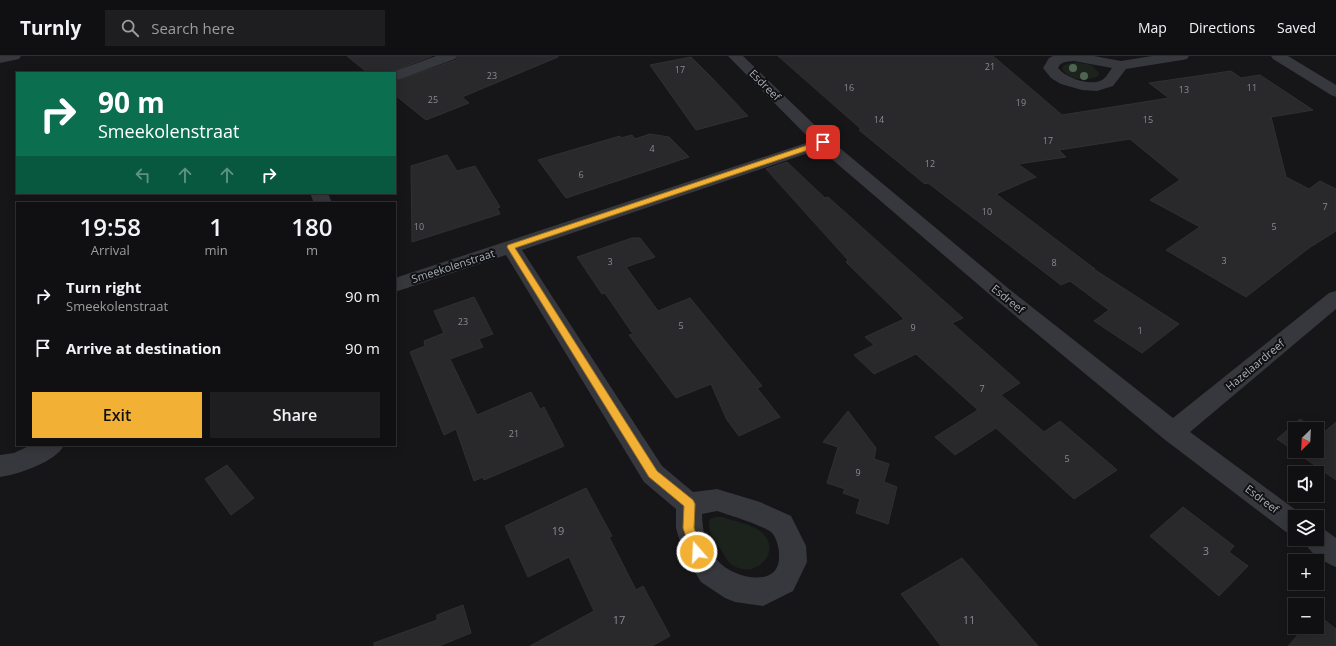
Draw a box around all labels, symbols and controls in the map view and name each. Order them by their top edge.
search box [105,10,385,46]
text: Turnly [20,15,81,41]
icon: search [119,17,141,39]
text: Search here [151,18,235,38]
text: Map [1138,18,1167,37]
text: Directions [1189,18,1255,37]
text: Saved [1277,18,1316,37]
house number: 21 [985,60,995,73]
house number: 17 [675,63,685,76]
street label: Esdreef [746,66,785,105]
house number: 23 [487,69,497,82]
house number: 16 [844,81,854,94]
house number: 11 [1247,81,1257,94]
text: 90 m [98,83,165,121]
house number: 13 [1179,83,1189,96]
icon: right [32,88,84,140]
house number: 25 [428,93,438,106]
house number: 19 [1016,96,1026,109]
house number: 14 [874,113,884,126]
house number: 15 [1143,113,1153,126]
text: Smeekolenstraat [98,119,240,143]
pin [806,125,840,159]
icon: arrive [812,131,834,153]
house number: 17 [1043,134,1053,147]
house number: 4 [649,142,655,155]
house number: 12 [925,157,935,170]
icon: left [132,164,154,186]
icon: ahead [174,164,196,186]
icon: ahead [216,164,238,186]
icon: right [258,164,280,186]
house number: 6 [578,168,584,181]
house number: 7 [1322,200,1328,213]
house number: 10 [982,205,992,218]
text: 19:58 [80,210,141,243]
text: 1 [209,210,223,243]
text: 180 [291,210,332,243]
house number: 10 [414,220,424,233]
house number: 5 [1271,220,1277,233]
text: Arrival [91,241,130,259]
text: min [205,241,228,259]
text: m [306,241,318,259]
street label: Smeekolenstraat [409,245,496,286]
house number: 3 [1221,254,1227,267]
house number: 3 [607,255,613,268]
house number: 8 [1051,256,1057,269]
text: Turn right [66,277,141,297]
street label: Esdreef [989,281,1029,317]
icon: right [32,285,54,307]
text: 90 m [345,286,380,306]
text: Smeekolenstraat [66,297,168,315]
house number: 23 [458,315,468,328]
house number: 5 [678,319,684,332]
house number: 9 [910,321,916,334]
house number: 1 [1137,324,1143,337]
street label: Hazelaardreef [1222,335,1288,394]
icon: arrive [32,337,54,359]
text: Arrive at destination [66,338,221,358]
text: 90 m [345,338,380,358]
house number: 7 [979,382,985,395]
button: Exit [32,392,202,438]
button: Share [210,392,380,438]
north arrow [1288,422,1324,458]
map controls [1288,422,1324,634]
house number: 21 [509,427,519,440]
house number: 5 [1064,452,1070,465]
house number: 9 [855,466,861,479]
button: sound [1288,466,1324,502]
street label: Esdreef [1242,481,1283,517]
button: layers [1288,510,1324,546]
house number: 19 [552,523,564,538]
position arrow [676,531,718,573]
house number: 3 [1203,543,1209,558]
button: + [1288,554,1324,590]
button: − [1288,598,1324,634]
house number: 17 [613,612,625,627]
house number: 11 [963,612,975,627]

